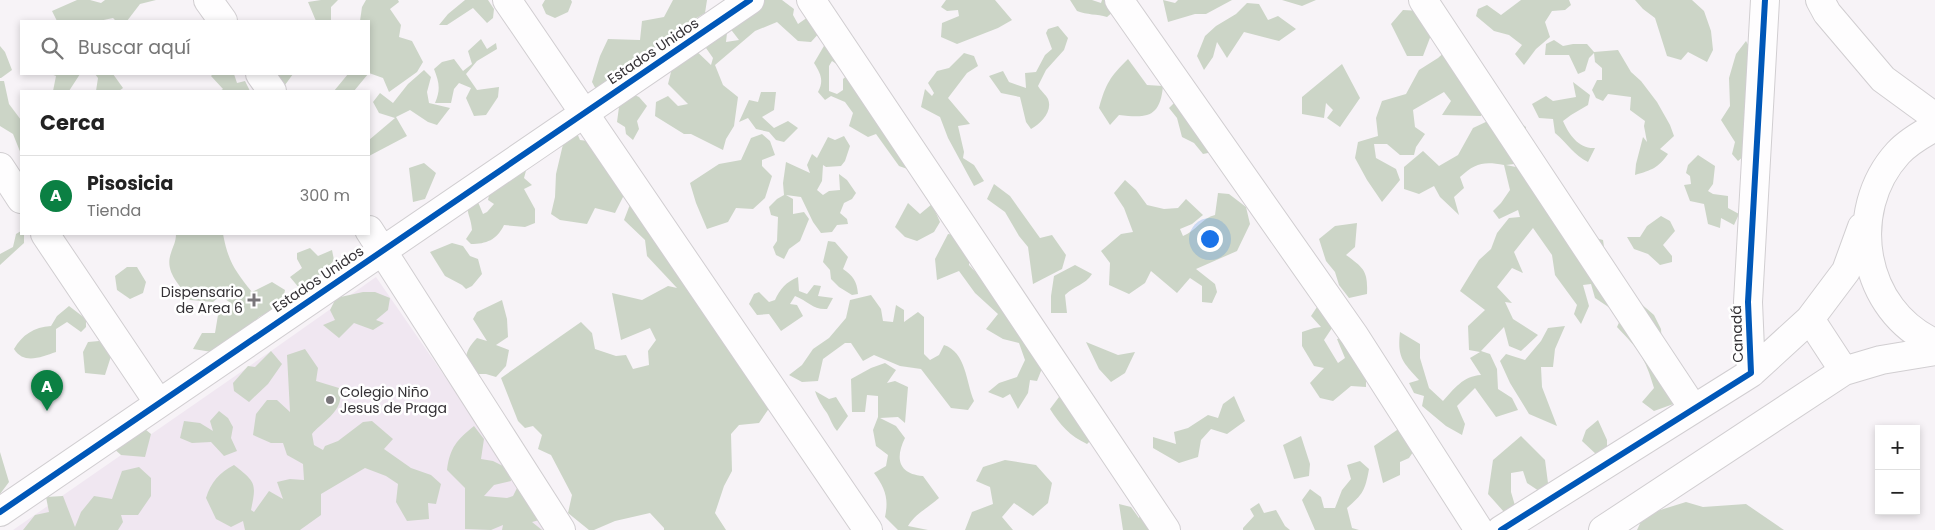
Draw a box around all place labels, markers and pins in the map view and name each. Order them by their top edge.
place label: Dispensario de Area 6 [161,282,243,318]
marker: Dispensario de Area 6 [247,293,261,307]
pin: A [31,370,63,411]
place label: Colegio Niño Jesus de Praga [340,382,447,418]
marker: Colegio Niño Jesus de Praga [324,394,336,406]

